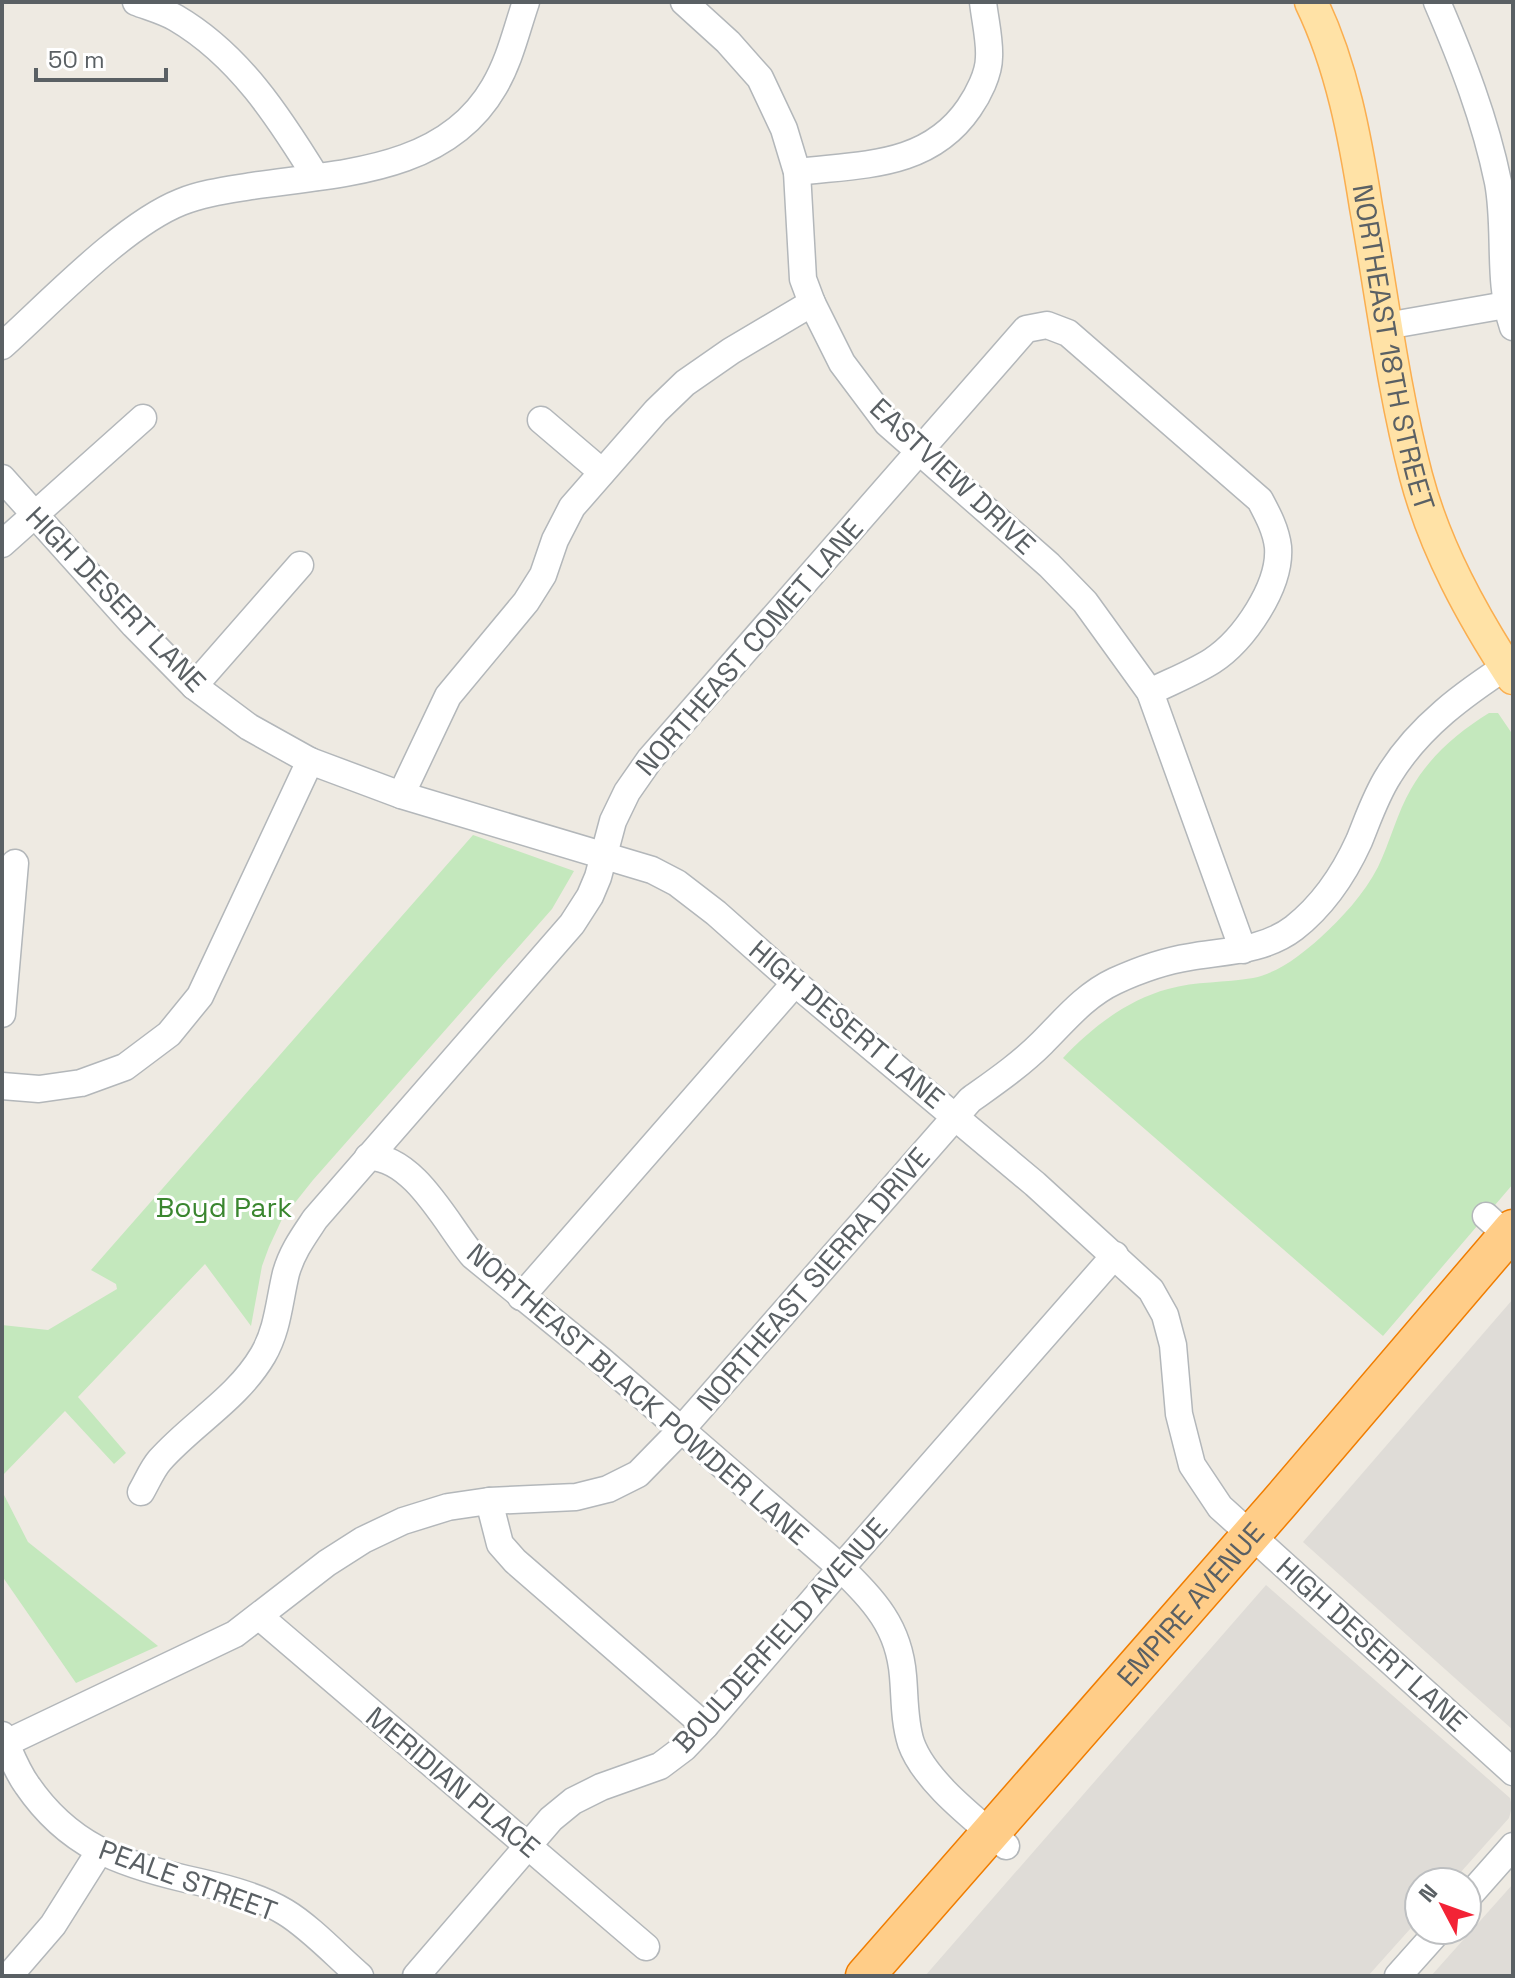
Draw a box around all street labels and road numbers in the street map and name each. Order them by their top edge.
street label: NORTHEAST 18TH STREET [1345,181,1443,515]
street label: EASTVIEW DRIVE [863,390,1043,562]
street label: HIGH DESERT LANE [18,499,214,699]
street label: NORTHEAST COMET LANE [627,511,871,783]
street label: HIGH DESERT LANE [742,932,952,1116]
street label: NORTHEAST SIERRA DRIVE [689,1140,937,1418]
street label: NORTHEAST BLACK POWDER LANE [459,1235,817,1553]
street label: BOULDERFIELD AVENUE [665,1510,895,1760]
street label: EMPIRE AVENUE [1109,1515,1272,1694]
street label: HIGH DESERT LANE [1269,1549,1475,1739]
street label: MERIDIAN PLACE [358,1699,548,1865]
street label: PEALE STREET [94,1831,282,1929]

